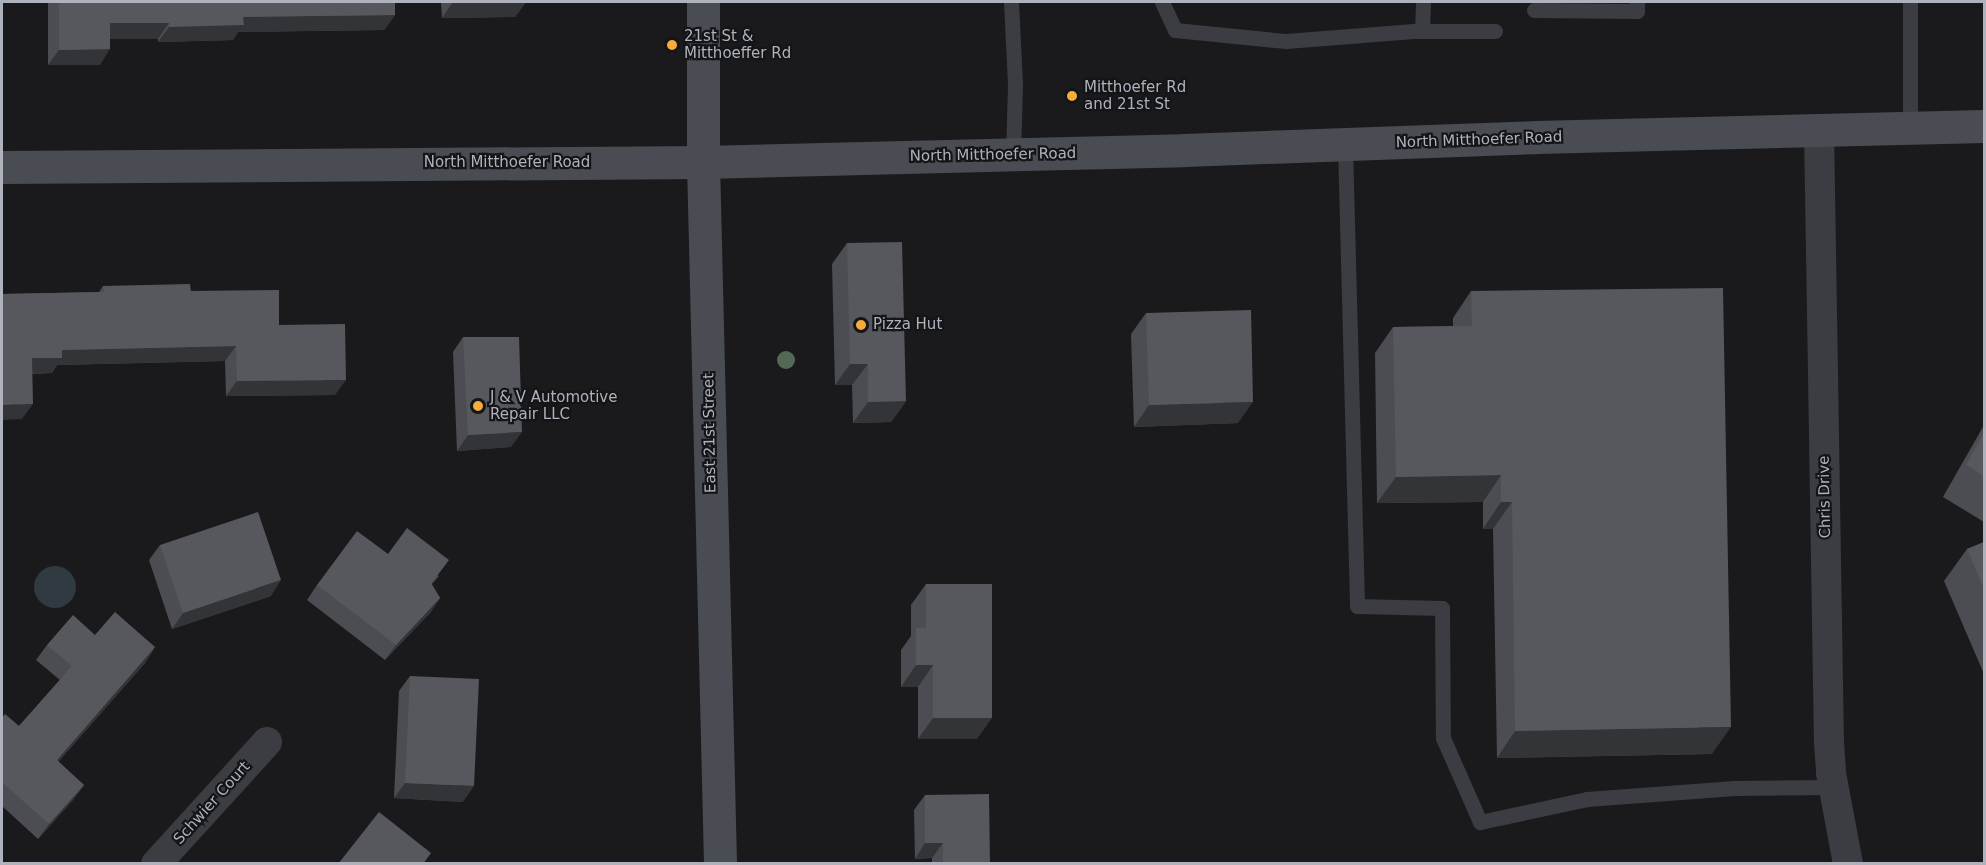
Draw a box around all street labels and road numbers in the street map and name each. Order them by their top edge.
street label: North Mitthoefer Road [1395,128,1563,152]
street label: North Mitthoefer Road [910,145,1076,165]
street label: North Mitthoefer Road [424,154,590,172]
street label: East 21st Street [700,373,720,493]
street label: Chris Drive [1815,455,1835,539]
street label: Schwier Court [170,758,254,848]

